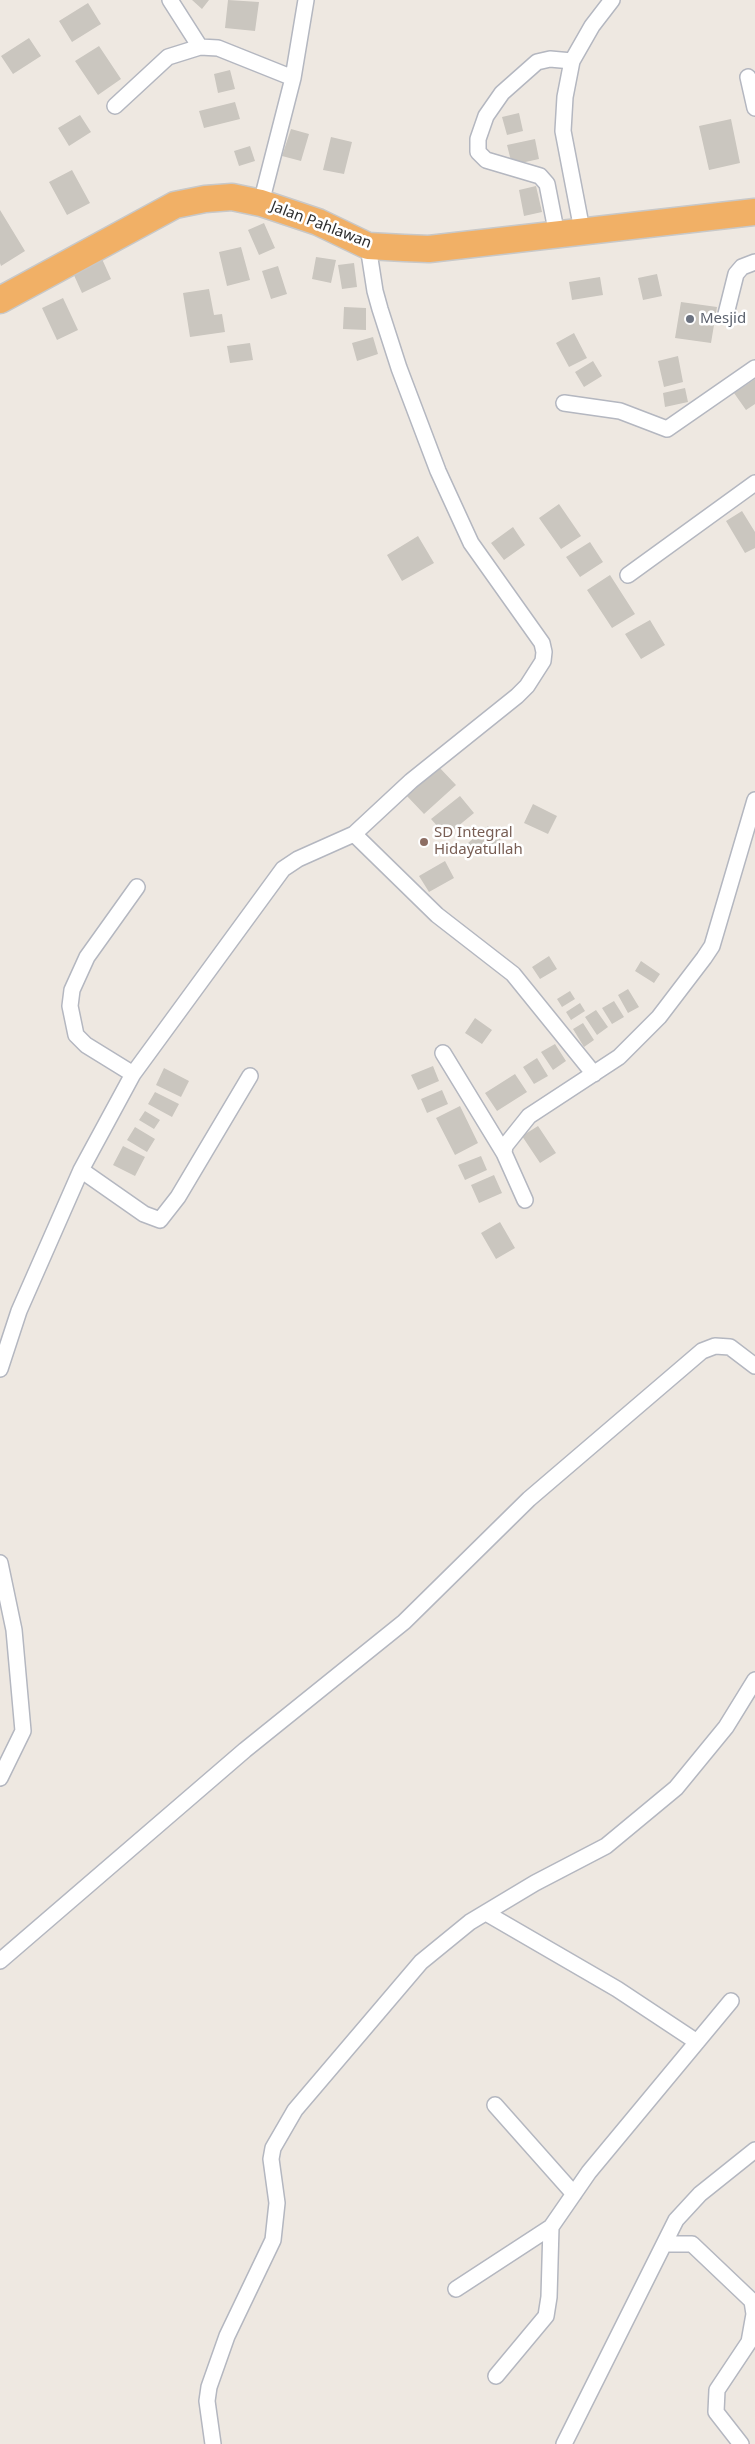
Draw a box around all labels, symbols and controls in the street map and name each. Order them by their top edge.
street label: Jalan Pahlawan [268,198,374,252]
place label: Mesjid [700,310,746,328]
marker: Mesjid [684,313,696,325]
place label: SD Integral Hidayatullah [434,824,523,859]
marker: SD Integral Hidayatullah [418,836,430,848]

